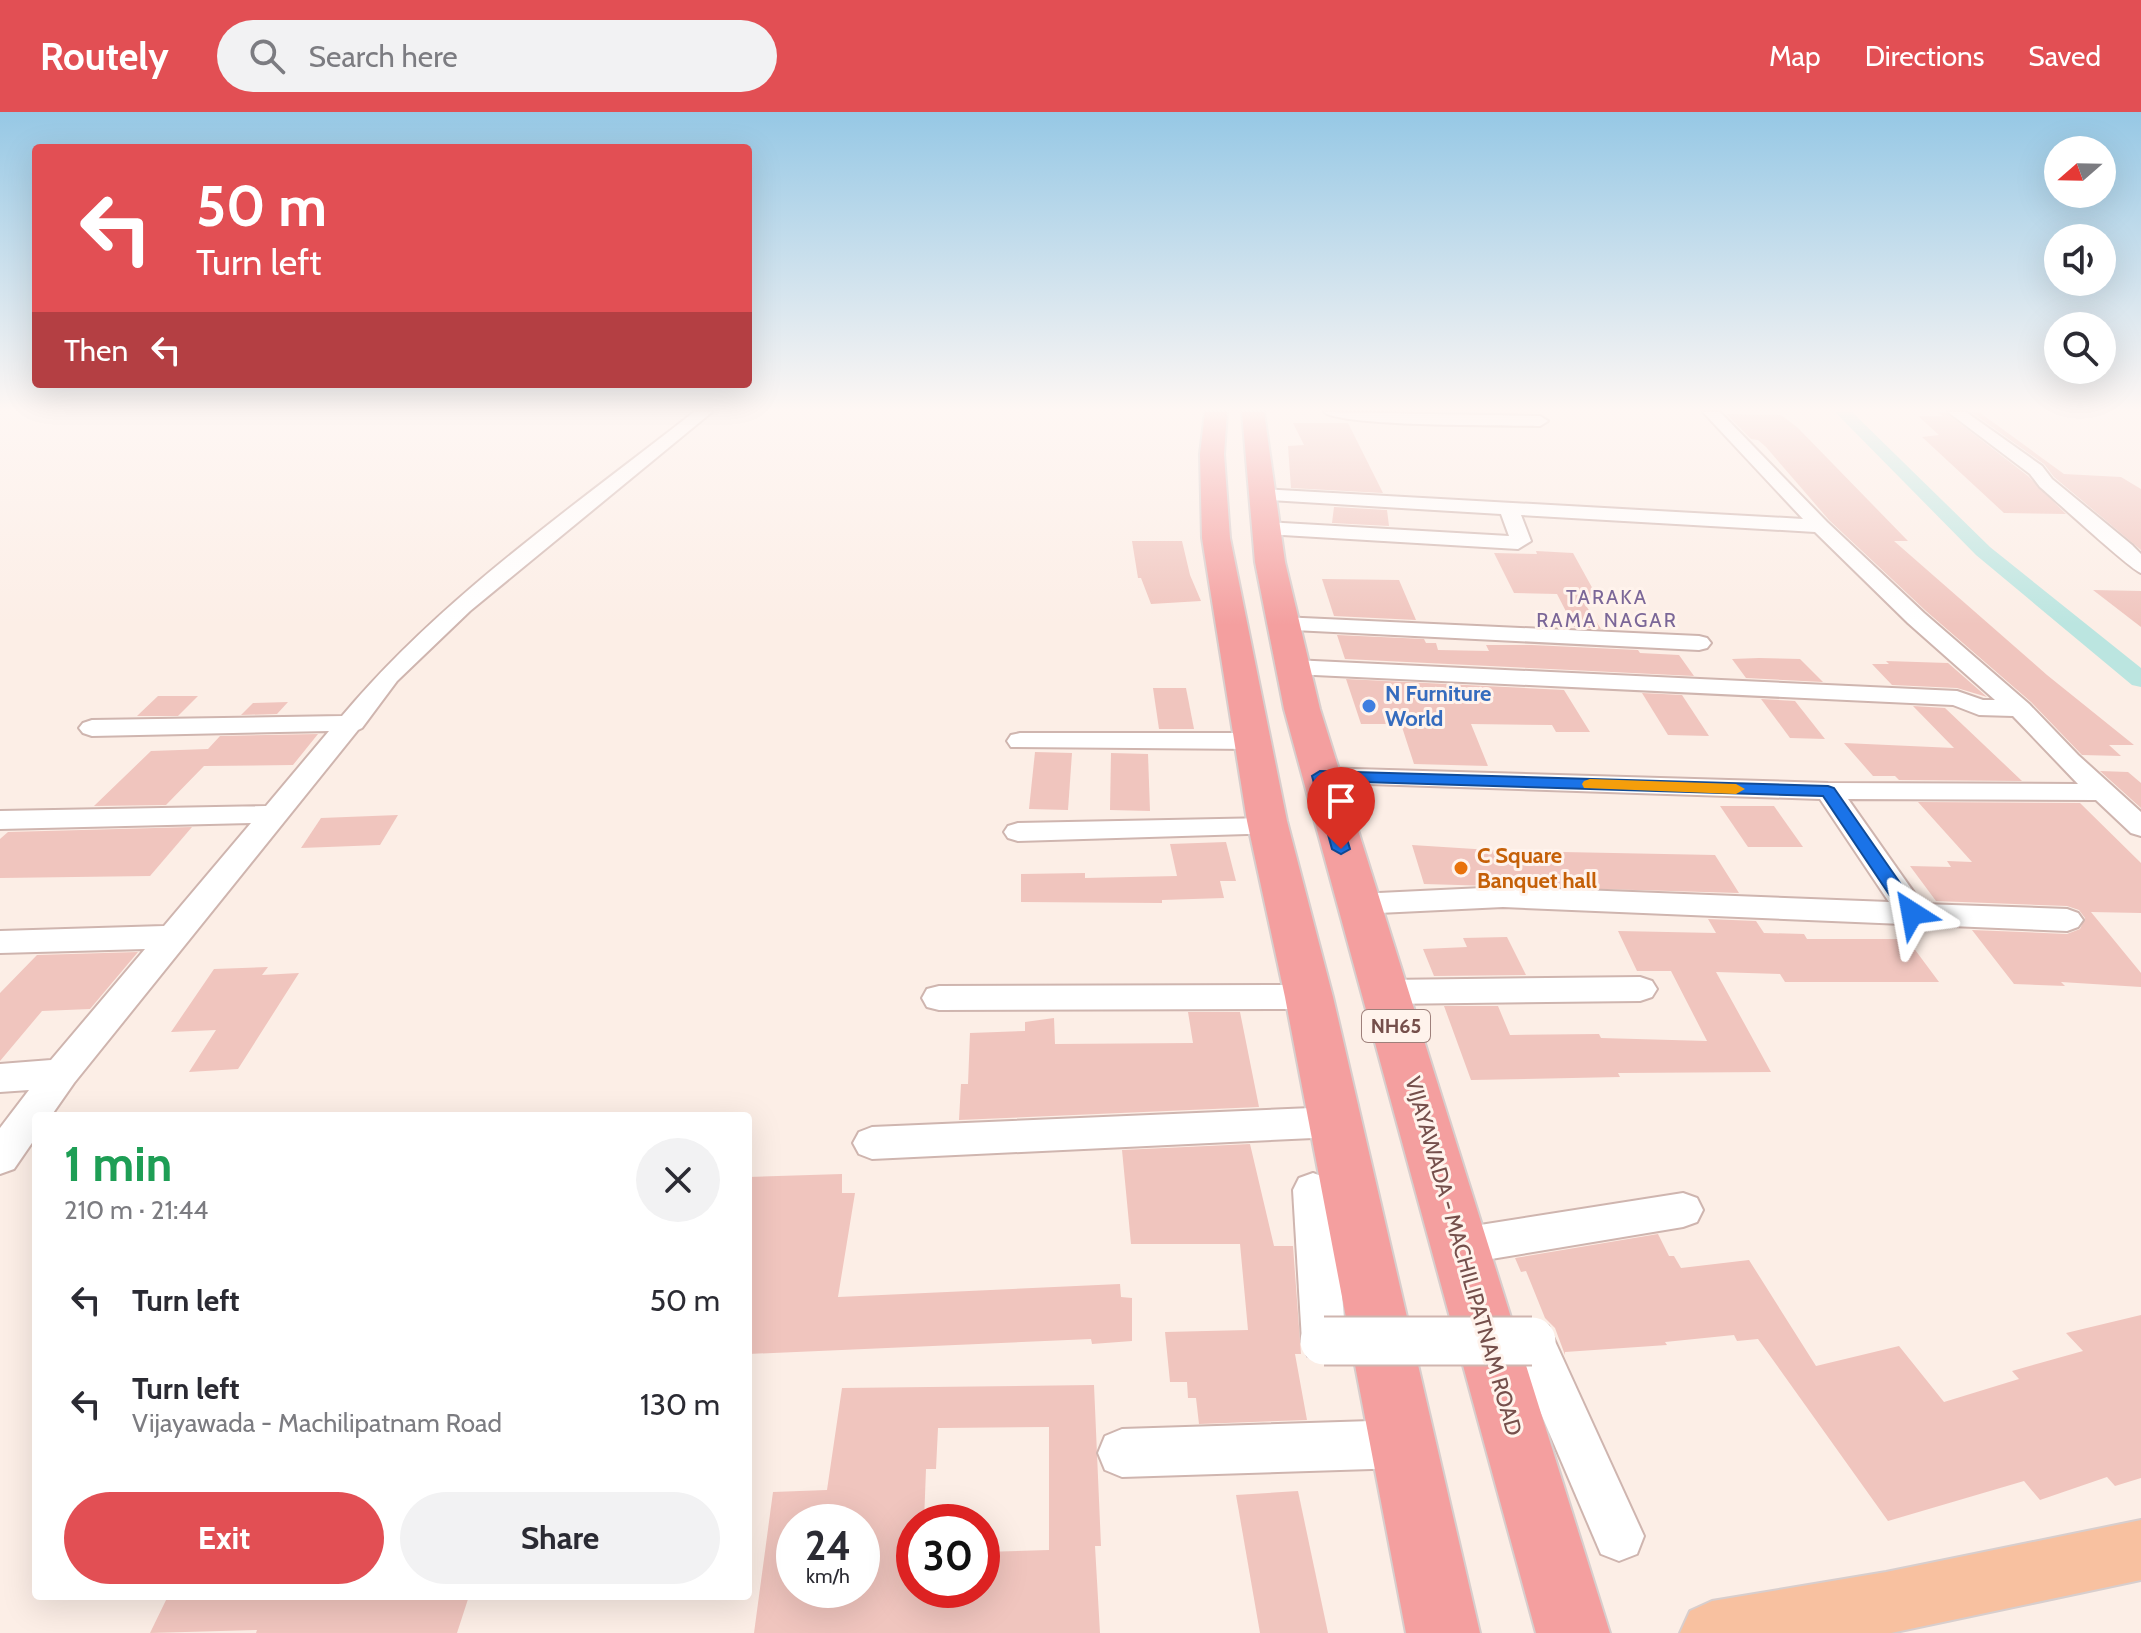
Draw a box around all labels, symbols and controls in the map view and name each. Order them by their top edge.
search box [217,20,777,92]
text: Routely [40,33,169,80]
icon: search [245,34,289,78]
text: Search here [309,38,458,75]
text: Map [1769,39,1821,73]
text: Directions [1865,39,1984,73]
text: Saved [2028,39,2101,73]
north arrow [2044,136,2116,208]
map controls [2044,136,2116,384]
text: 50 m [196,172,327,240]
icon: left [64,176,168,280]
button: sound [2044,224,2116,296]
text: Turn left [196,240,321,284]
button: search [2044,312,2116,384]
icon: left [144,328,188,372]
text: Then [64,332,128,369]
district label: TARAKA RAMA NAGAR [1536,585,1678,632]
place label: N Furniture World [1385,680,1491,732]
marker: N Furniture World [1360,697,1378,715]
pin [1307,767,1375,849]
icon: arrive [1319,779,1363,823]
place label: C Square Banquet hall [1477,842,1597,894]
marker: C Square Banquet hall [1452,859,1470,877]
position arrow [1870,871,1954,955]
road number: NH65 [1362,1010,1430,1042]
street label: VIJAYAWADA - MACHILIPATNAM ROAD [1399,1073,1528,1439]
text: 1 min [64,1135,172,1193]
button: close [636,1138,720,1222]
text: 210 m · 21:44 [64,1194,208,1226]
icon: left [64,1278,108,1322]
text: Turn left [132,1282,240,1319]
text: 50 m [650,1282,720,1319]
text: Turn left [132,1370,240,1407]
icon: left [64,1382,108,1426]
text: 130 m [640,1386,720,1423]
text: Vijayawada - Machilipatnam Road [132,1407,502,1439]
button: Exit [64,1492,384,1584]
button: Share [400,1492,720,1584]
speed limit sign: 30 [896,1504,1000,1608]
text: 24 [805,1521,851,1570]
text: km/h [806,1564,850,1588]

